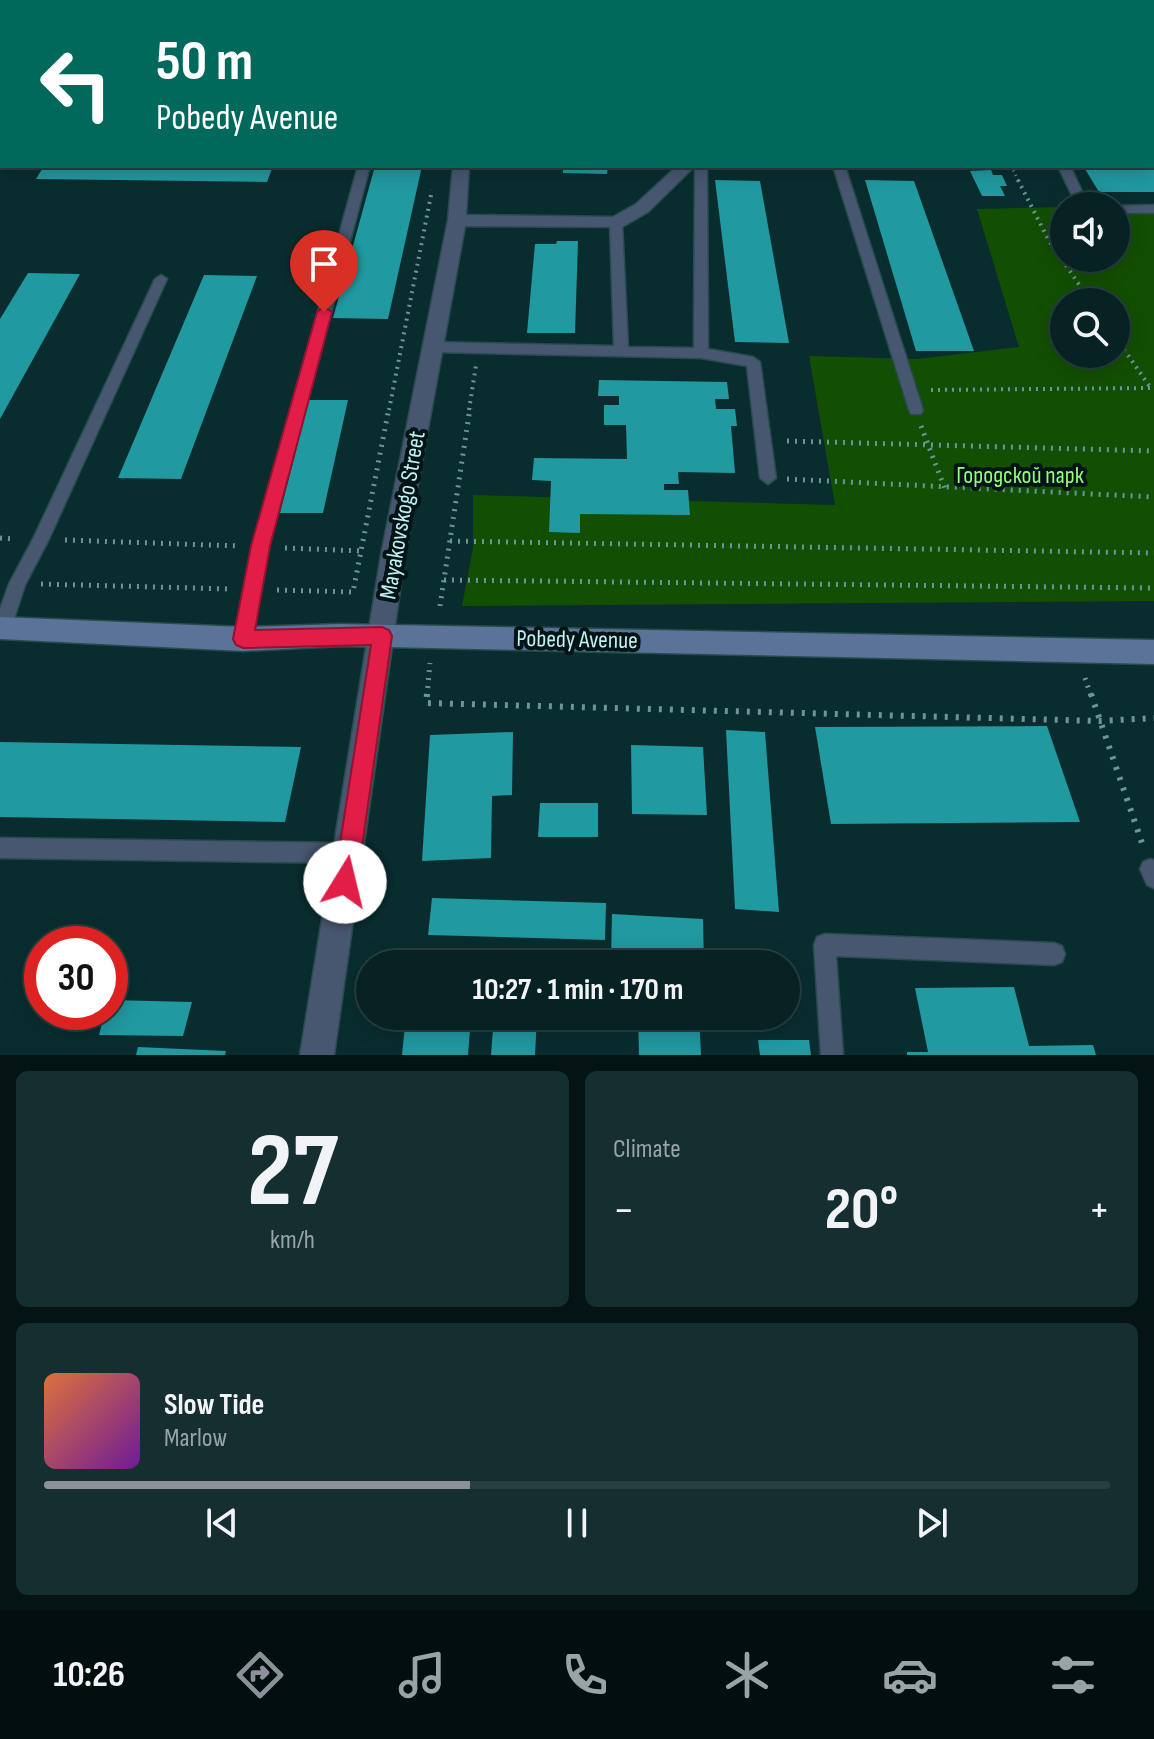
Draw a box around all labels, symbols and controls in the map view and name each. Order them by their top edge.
text: 50 m [156,29,253,96]
icon: left [24,32,128,136]
text: Pobedy Avenue [156,97,338,140]
map controls [1050,192,1130,368]
button: sound [1050,192,1130,272]
pin [290,230,358,312]
icon: arrive [302,242,346,286]
button: search [1050,288,1130,368]
street label: Mayakovskogo Street [373,429,432,602]
park label: Городской парк [956,461,1085,490]
street label: Pobedy Avenue [516,624,638,655]
position arrow [303,840,387,924]
speed limit sign: 30 [24,926,128,1030]
text: 10:27 · 1 min · 170 m [473,972,683,1008]
text: 27 [247,1110,338,1235]
text: Climate [613,1134,681,1165]
text: 20° [825,1174,898,1246]
text: − [613,1184,635,1237]
text: + [1088,1184,1110,1237]
text: km/h [270,1225,315,1256]
text: Slow Tide [164,1387,264,1423]
text: Marlow [164,1423,227,1454]
icon: previous [200,1501,244,1545]
icon: pause [555,1501,599,1545]
icon: next [910,1501,954,1545]
icon: directions [232,1647,288,1703]
icon: music [394,1647,450,1703]
icon: phone [557,1647,613,1703]
icon: climate [719,1647,775,1703]
icon: car [882,1647,938,1703]
icon: filters [1045,1647,1101,1703]
text: 10:26 [53,1654,125,1697]

